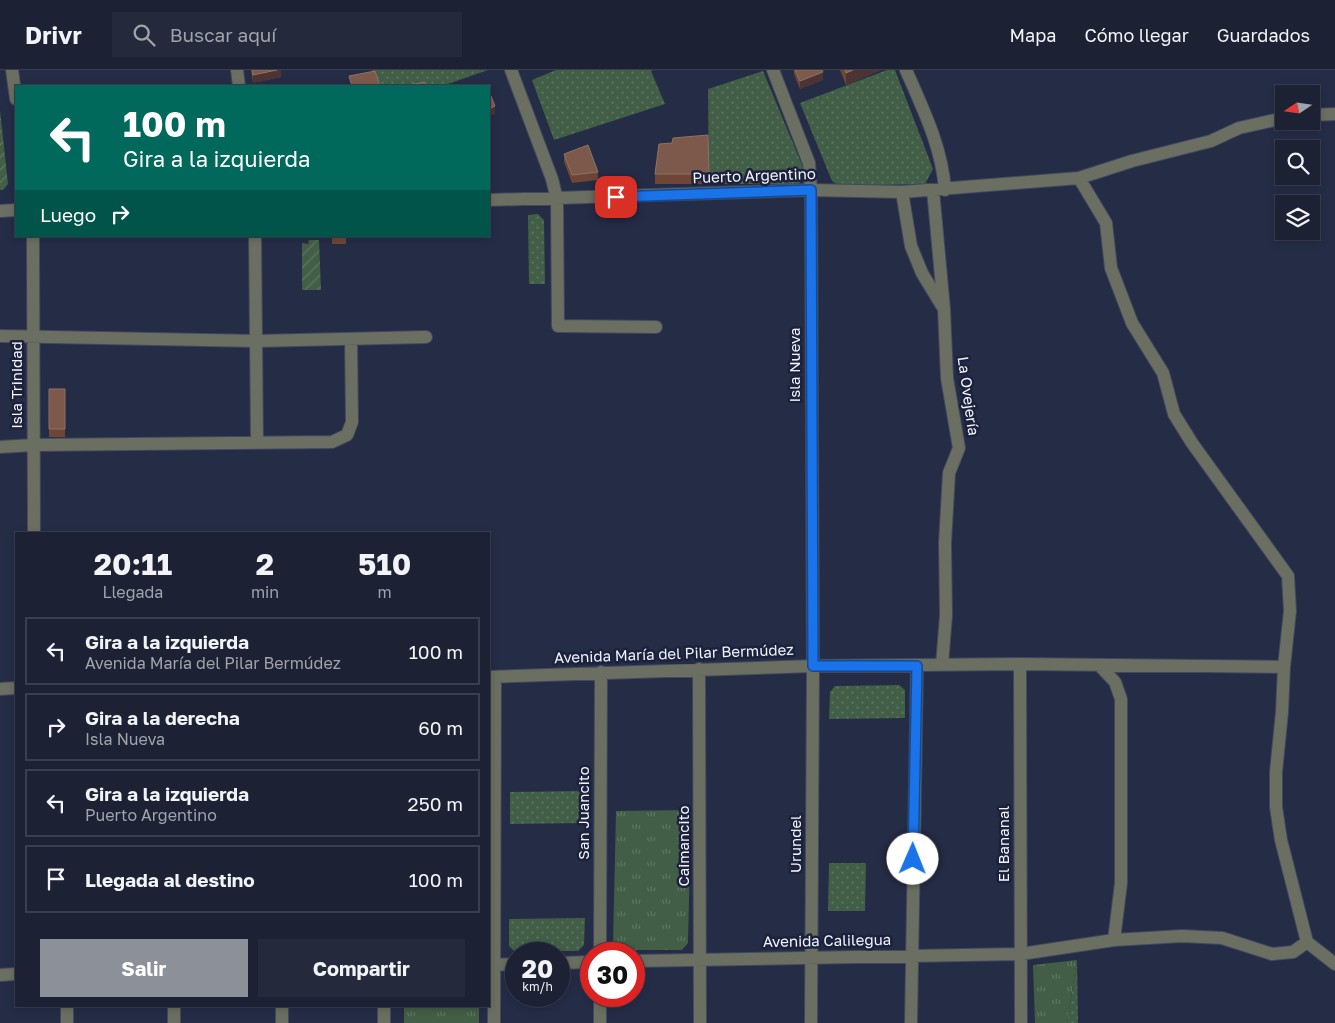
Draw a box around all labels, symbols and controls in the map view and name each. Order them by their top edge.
search box [112,12,462,57]
text: Drivr [25,20,82,49]
icon: search [130,21,158,49]
text: Buscar aquí [170,23,276,46]
text: Mapa [1010,24,1056,46]
text: Cómo llegar [1084,24,1189,46]
text: Guardados [1217,24,1310,46]
north arrow [1275,85,1320,130]
map controls [1275,85,1320,240]
text: 100 m [123,103,226,145]
icon: left [40,105,105,170]
button: search [1275,140,1320,185]
text: Gira a la izquierda [123,145,311,172]
street label: Puerto Argentino [692,164,816,186]
pin [595,176,637,218]
icon: arrive [602,183,630,211]
button: layers [1275,195,1320,240]
icon: right [106,200,134,228]
text: Luego [40,203,96,226]
street label: Isla Nueva [785,328,803,403]
street label: Isla Trinidad [7,341,25,429]
street label: La Ovejería [955,355,983,437]
text: 20:11 [94,546,172,582]
text: 2 [256,546,274,582]
text: 510 [358,546,411,582]
text: Llegada [102,582,163,602]
text: min [251,582,279,602]
text: m [377,582,392,602]
text: Gira a la izquierda [85,630,249,653]
icon: left [42,637,70,665]
text: 100 m [409,640,463,663]
street label: Avenida María del Pilar Bermúdez [554,640,794,666]
text: Avenida María del Pilar Bermúdez [85,653,341,673]
text: Gira a la derecha [85,706,240,729]
icon: right [42,713,70,741]
text: 60 m [418,716,463,739]
text: Isla Nueva [85,729,165,749]
street label: San Juancito [574,766,592,860]
text: Gira a la izquierda [85,782,249,805]
icon: left [42,789,70,817]
text: 250 m [408,792,463,815]
text: Puerto Argentino [85,805,217,825]
street label: Caimancito [674,806,692,886]
street label: El Bananal [994,806,1012,882]
street label: Urundel [786,815,804,873]
position arrow [886,832,938,884]
icon: arrive [42,865,70,893]
text: Llegada al destino [85,868,255,891]
text: 100 m [409,868,463,891]
street label: Avenida Calilegua [763,930,891,950]
button: Salir [40,939,248,997]
button: Compartir [258,939,465,997]
speed limit sign: 30 [580,942,645,1007]
text: 20 [522,953,553,984]
text: km/h [522,979,553,994]

